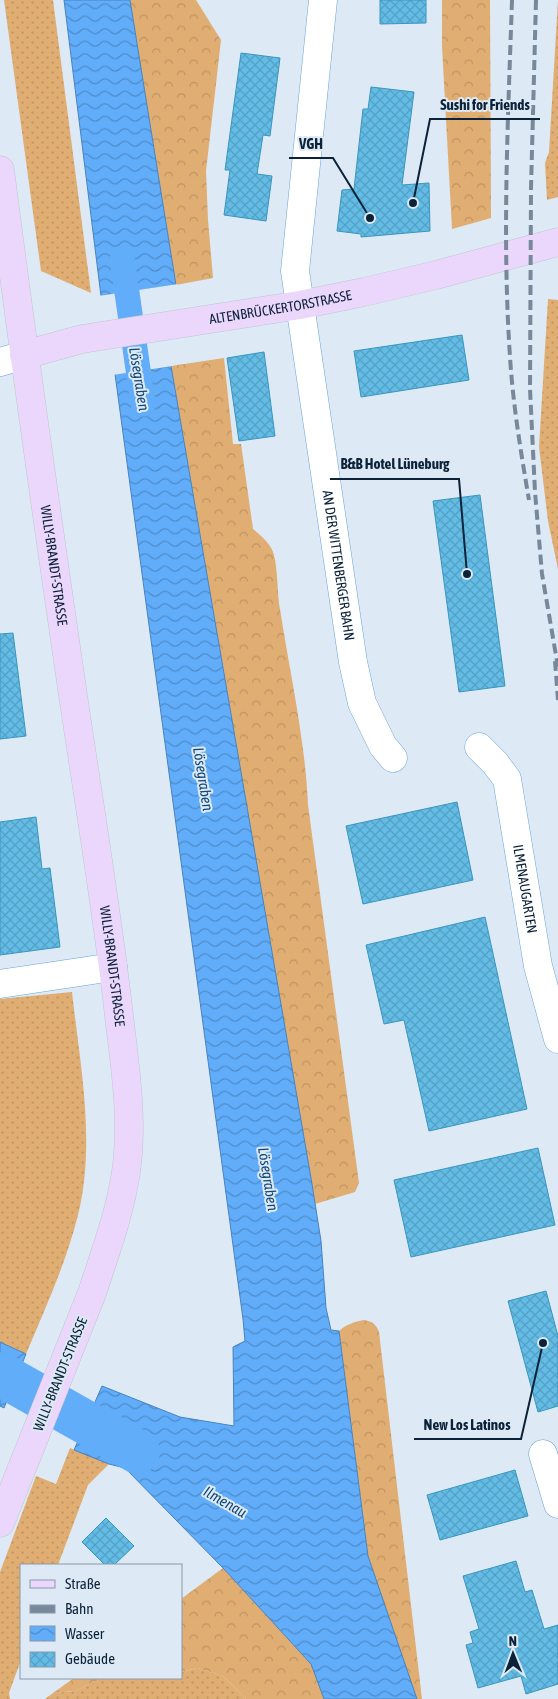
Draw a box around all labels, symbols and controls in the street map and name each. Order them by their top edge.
callout: Sushi for Friends [430,89,540,119]
text: Sushi for Friends [440,96,530,113]
callout: VGH [289,128,333,158]
text: VGH [298,135,323,152]
street label: ALTENBRÜCKERTORSTRASSE [208,287,353,327]
water label: Lösegraben [126,346,153,412]
callout: B&B Hotel Lüneburg [330,449,459,479]
text: B&B Hotel Lüneburg [341,455,450,472]
street label: AN DER WITTENBERGER BAHN [320,489,358,642]
street label: WILLY-BRANDT-STRASSE [38,504,71,627]
water label: Lösegraben [190,746,217,812]
street label: ILMENAUGARTEN [510,843,540,934]
street label: WILLY-BRANDT-STRASSE [97,905,128,1027]
water label: Lösegraben [255,1146,282,1212]
street label: WILLY-BRANDT-STRASSE [30,1315,90,1433]
callout: New Los Latinos [414,1409,521,1439]
text: New Los Latinos [424,1416,511,1433]
water label: Ilmenau [201,1482,250,1521]
legend [20,1564,182,1679]
text: Straße [65,1575,101,1592]
text: Bahn [65,1600,94,1617]
text: Wasser [65,1625,105,1642]
north arrow [488,1629,538,1679]
text: N [509,1633,517,1649]
text: Gebäude [65,1650,115,1667]

